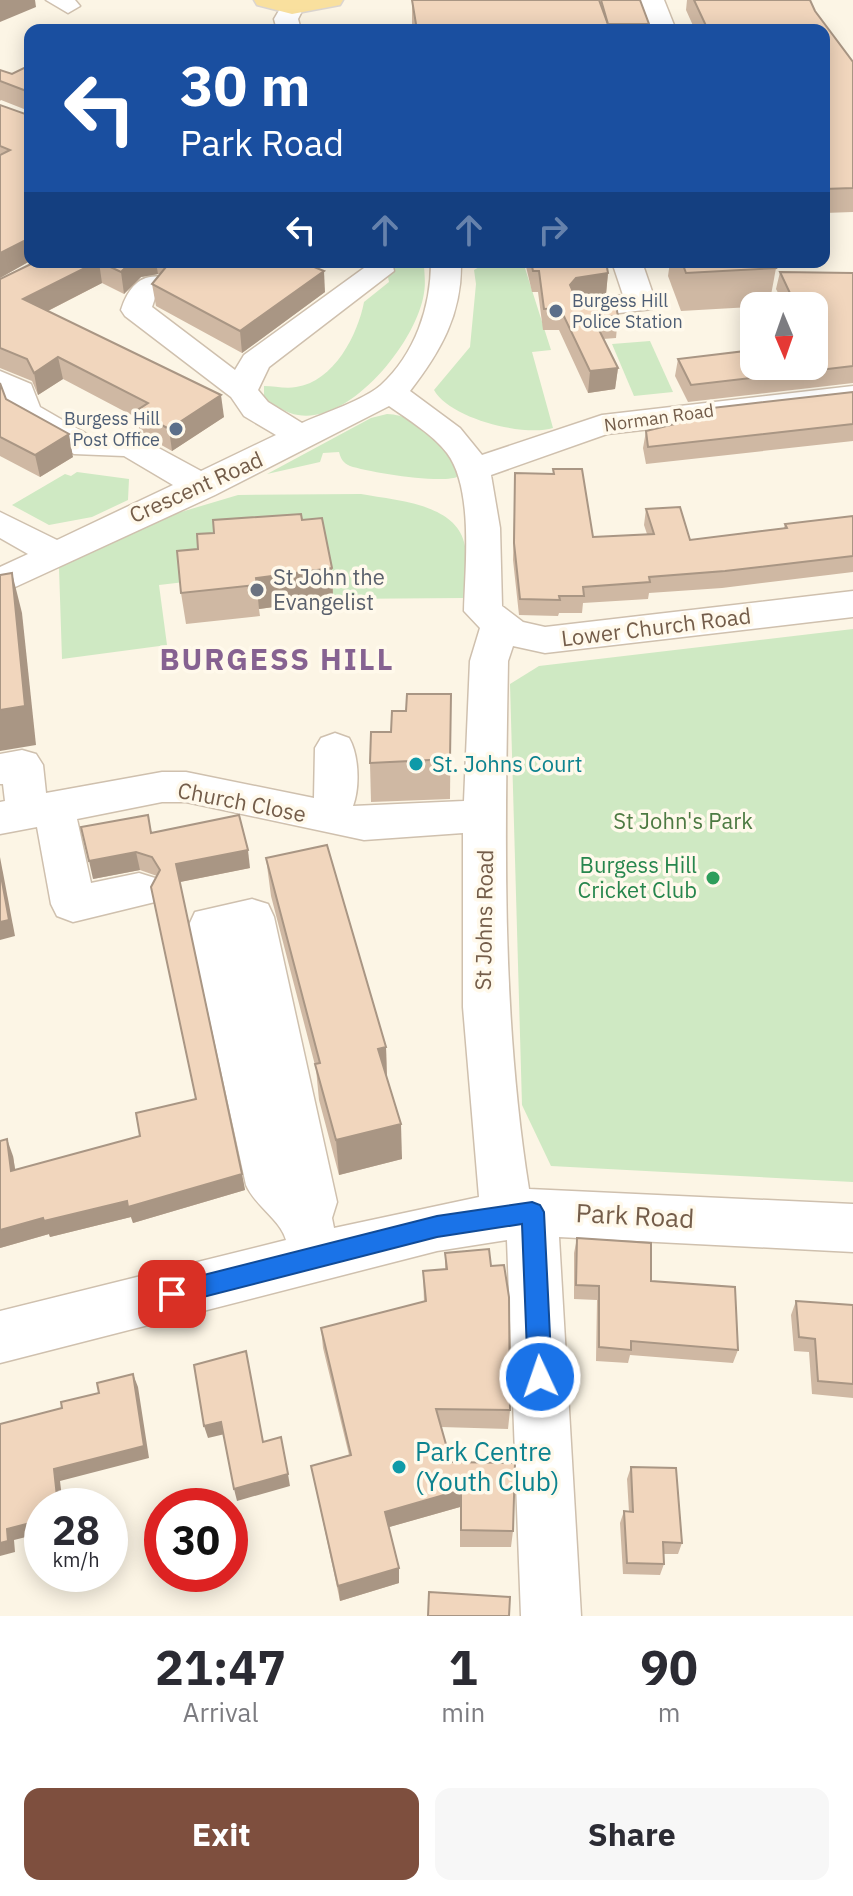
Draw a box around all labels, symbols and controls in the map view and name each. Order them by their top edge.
text: 30 m [180,49,310,121]
icon: left [48,56,152,160]
text: Park Road [180,119,344,166]
icon: left [279,208,323,252]
icon: ahead [363,208,407,252]
icon: ahead [447,208,491,252]
icon: right [531,208,575,252]
place label: Burgess Hill Police Station [572,289,683,333]
north arrow [740,292,828,380]
map controls [740,292,828,380]
marker: Burgess Hill Police Station [547,302,565,320]
street label: Norman Road [603,398,715,437]
place label: Burgess Hill Post Office [64,407,160,451]
marker: Burgess Hill Post Office [167,420,185,438]
street label: Crescent Road [124,444,267,529]
place label: St John the Evangelist [273,562,385,616]
marker: St John the Evangelist [248,581,266,599]
street label: Lower Church Road [559,600,753,653]
district label: BURGESS HILL [159,639,395,678]
place label: St. Johns Court [432,749,582,778]
marker: St. Johns Court [407,755,425,773]
street label: Church Close [175,775,309,828]
park label: St John's Park [613,806,753,835]
street label: St Johns Road [468,849,499,991]
place label: Burgess Hill Cricket Club [578,850,697,904]
marker: Burgess Hill Cricket Club [704,869,722,887]
street label: Park Road [575,1195,695,1235]
pin [138,1260,206,1328]
icon: arrive [150,1272,194,1316]
position arrow [498,1335,582,1419]
place label: Park Centre (Youth Club) [415,1434,559,1498]
marker: Park Centre (Youth Club) [390,1458,408,1476]
speed limit sign: 30 [144,1488,248,1592]
text: 28 [52,1504,100,1556]
text: km/h [52,1546,100,1573]
text: 21:47 [155,1636,286,1698]
text: 1 [449,1636,478,1698]
text: 90 [640,1636,698,1698]
text: Arrival [183,1695,259,1729]
text: min [441,1695,485,1729]
text: m [658,1695,680,1729]
button: Exit [24,1788,419,1880]
button: Share [435,1788,829,1880]

